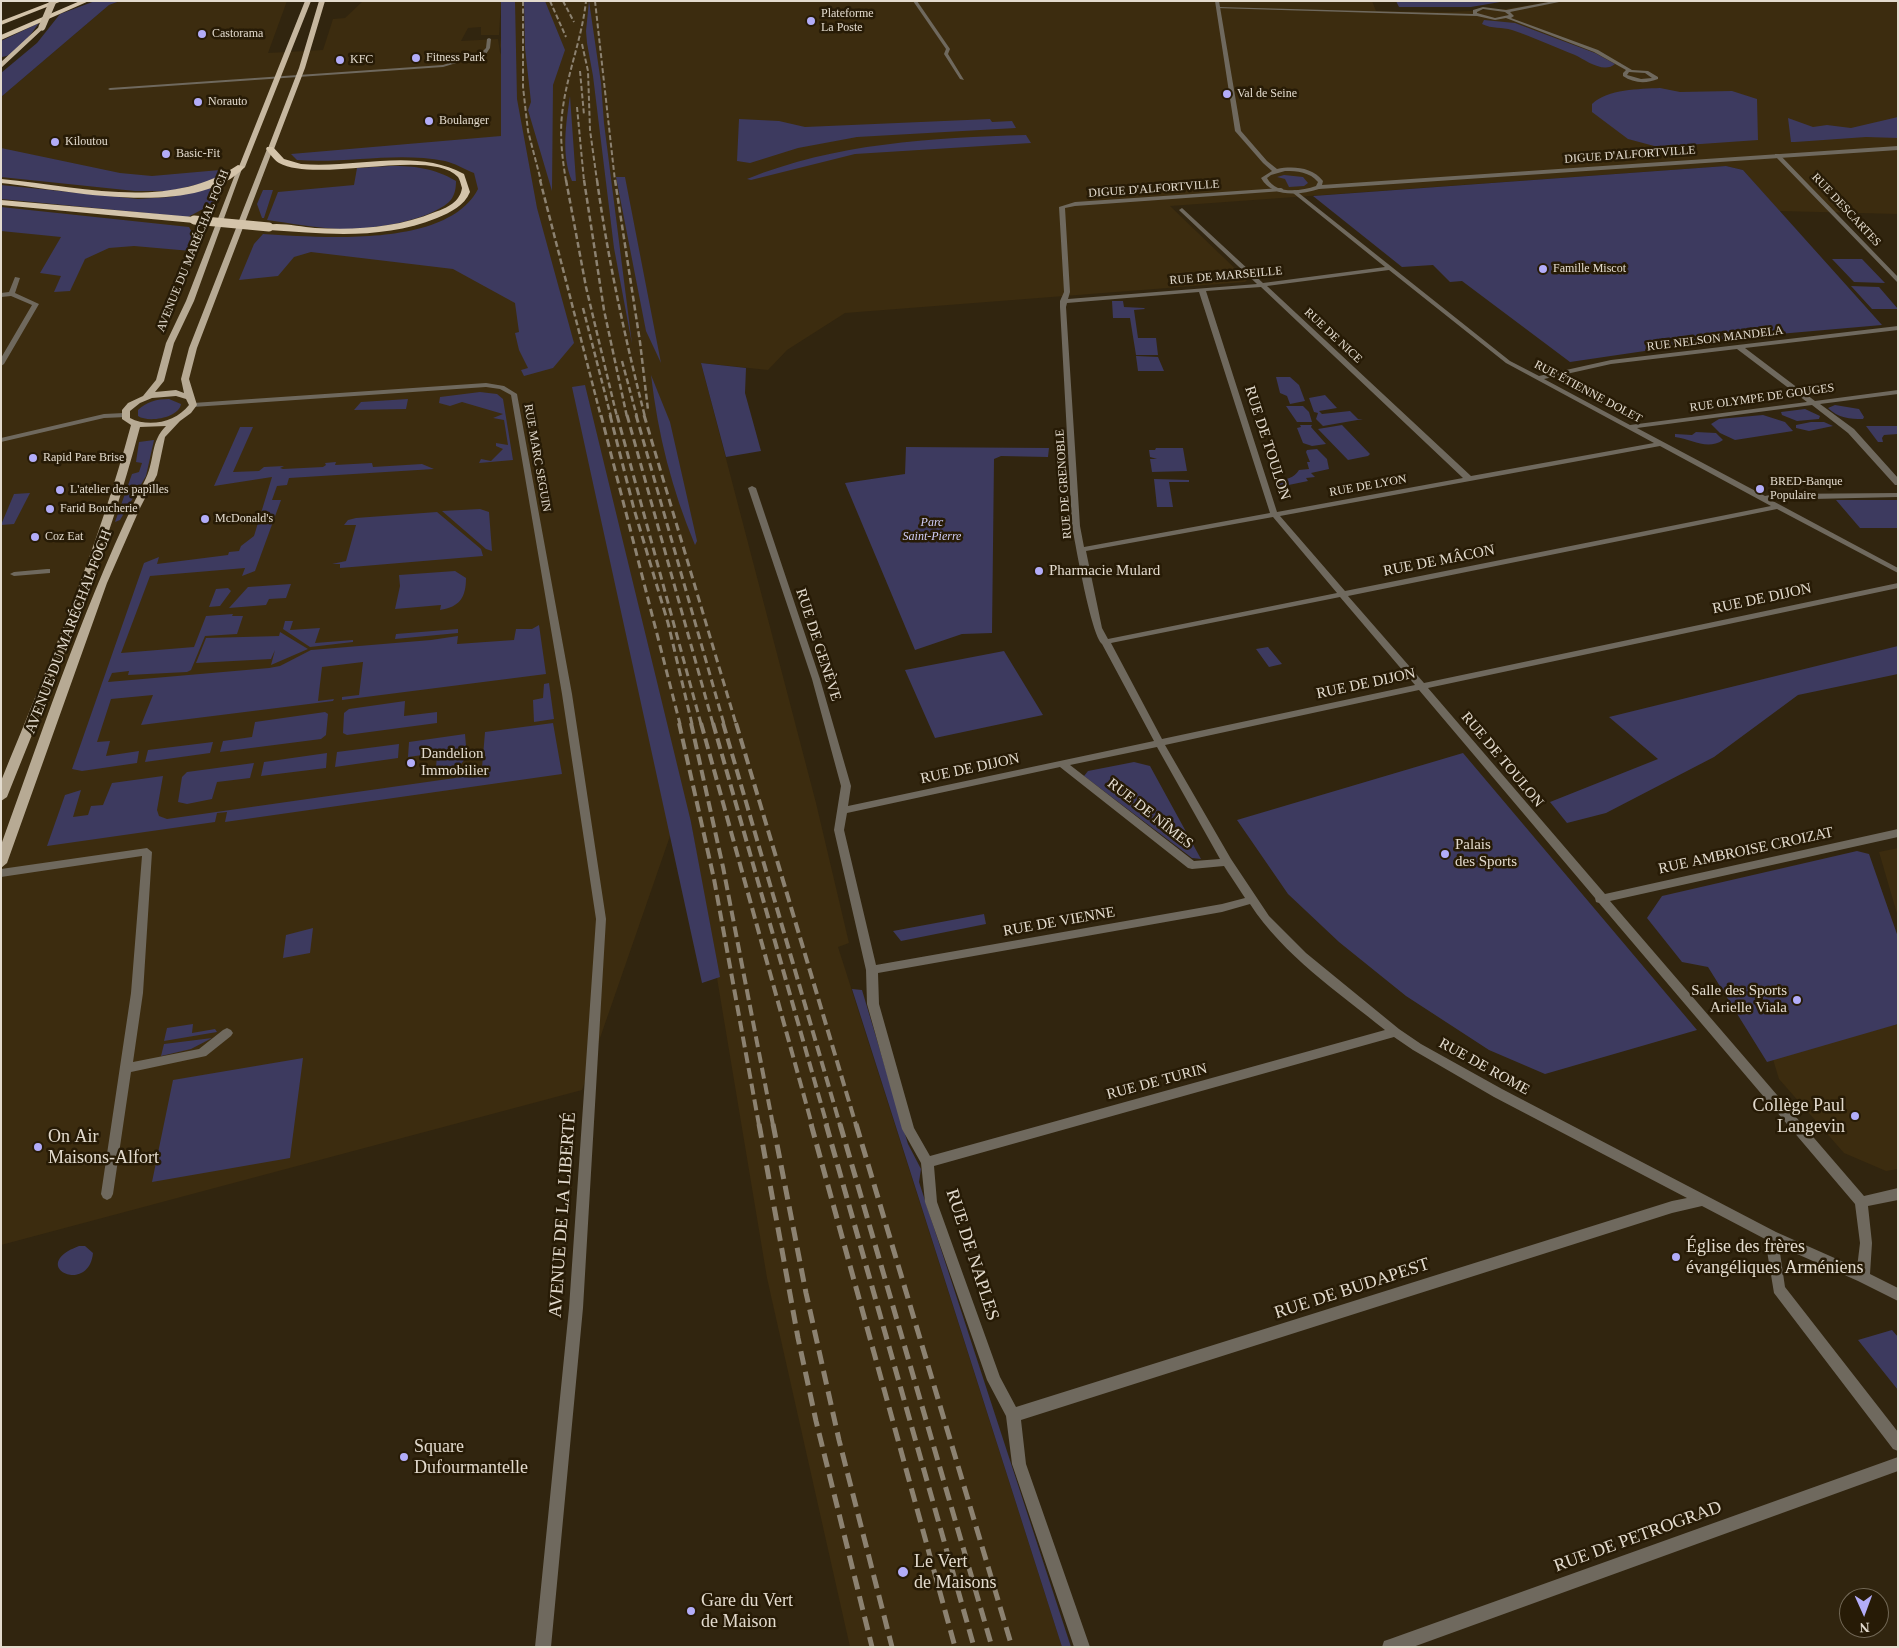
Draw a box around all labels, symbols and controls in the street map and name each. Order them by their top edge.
place label: Plateforme La Poste [821,7,874,35]
marker: Plateforme La Poste [805,15,817,27]
place label: Castorama [212,27,263,41]
marker: Castorama [196,28,208,40]
place label: Fitness Park [426,51,485,65]
marker: Fitness Park [410,52,422,64]
place label: KFC [350,53,373,67]
marker: KFC [334,54,346,66]
place label: Val de Seine [1237,87,1297,101]
marker: Val de Seine [1221,88,1233,100]
place label: Norauto [208,95,247,109]
marker: Norauto [192,96,204,108]
place label: Boulanger [439,114,489,128]
marker: Boulanger [423,115,435,127]
place label: Kiloutou [65,135,108,149]
marker: Kiloutou [49,136,61,148]
street label: DIGUE D'ALFORTVILLE [1564,143,1696,167]
place label: Basic-Fit [176,147,220,161]
marker: Basic-Fit [160,148,172,160]
street label: AVENUE DU MARÉCHAL FOCH [154,168,232,334]
street label: RUE DESCARTES [1808,170,1884,250]
street label: DIGUE D'ALFORTVILLE [1088,177,1220,201]
place label: Famille Miscot [1553,262,1626,276]
marker: Famille Miscot [1537,263,1549,275]
street label: RUE DE MARSEILLE [1169,264,1283,288]
street label: RUE DE NICE [1301,306,1365,366]
street label: RUE NELSON MANDELA [1646,323,1784,355]
street label: RUE ÉTIENNE DOLET [1532,357,1644,427]
street label: RUE OLYMPE DE GOUGES [1689,381,1835,415]
street label: RUE DE TOULON [1240,384,1294,502]
street label: RUE MARC SEGUIN [520,403,554,513]
street label: RUE DE GRENOBLE [1053,429,1075,539]
place label: Rapid Pare Brise [43,451,124,465]
marker: Rapid Pare Brise [27,452,39,464]
street label: RUE DE LYON [1328,472,1408,500]
place label: BRED-Banque Populaire [1770,475,1843,503]
place label: L'atelier des papilles [70,483,169,497]
marker: BRED-Banque Populaire [1754,483,1766,495]
marker: L'atelier des papilles [54,484,66,496]
place label: Farid Boucherie [60,502,138,516]
marker: Farid Boucherie [44,503,56,515]
place label: McDonald's [215,512,273,526]
marker: McDonald's [199,513,211,525]
park label: Parc Saint-Pierre [903,516,961,544]
street label: AVENUE DU MARÉCHAL FOCH [22,528,116,736]
place label: Coz Eat [45,530,83,544]
marker: Coz Eat [29,531,41,543]
street label: RUE DE MÂCON [1382,541,1496,581]
place label: Pharmacie Mulard [1049,562,1160,580]
marker: Pharmacie Mulard [1033,565,1045,577]
street label: RUE DE DIJON [1711,580,1813,618]
street label: RUE DE GENÈVE [791,586,845,704]
street label: RUE DE DIJON [1315,665,1417,703]
street label: RUE DE TOULON [1457,709,1547,811]
place label: Dandelion Immobilier [421,745,488,780]
street label: RUE DE DIJON [919,750,1021,788]
marker: Dandelion Immobilier [405,757,417,769]
street label: RUE DE NÎMES [1103,775,1197,853]
street label: RUE AMBROISE CROIZAT [1657,824,1835,878]
place label: Palais des Sports [1455,836,1517,871]
marker: Palais des Sports [1439,848,1451,860]
street label: RUE DE VIENNE [1002,903,1116,941]
place label: Salle des Sports Arielle Viala [1691,982,1787,1017]
marker: Salle des Sports Arielle Viala [1791,994,1803,1006]
street label: RUE DE ROME [1436,1035,1532,1099]
street label: RUE DE TURIN [1105,1060,1209,1104]
place label: Collège Paul Langevin [1753,1095,1845,1138]
marker: Collège Paul Langevin [1849,1110,1861,1122]
street label: AVENUE DE LA LIBERTÉ [545,1111,581,1319]
place label: On Air Maisons-Alfort [48,1126,159,1168]
marker: On Air Maisons-Alfort [32,1141,44,1153]
street label: RUE DE NAPLES [941,1187,1003,1323]
place label: Église des frères évangéliques Arméniens [1686,1236,1863,1278]
marker: Église des frères évangéliques Arméniens [1670,1251,1682,1263]
street label: RUE DE BUDAPEST [1272,1254,1432,1324]
place label: Square Dufourmantelle [414,1436,528,1478]
marker: Square Dufourmantelle [398,1451,410,1463]
street label: RUE DE PETROGRAD [1551,1497,1725,1577]
place label: Le Vert de Maisons [914,1551,996,1594]
marker: Le Vert de Maisons [896,1565,910,1579]
north arrow [1839,1588,1889,1638]
place label: Gare du Vert de Maison [701,1590,793,1632]
marker: Gare du Vert de Maison [685,1605,697,1617]
text: N [1859,1620,1870,1635]

